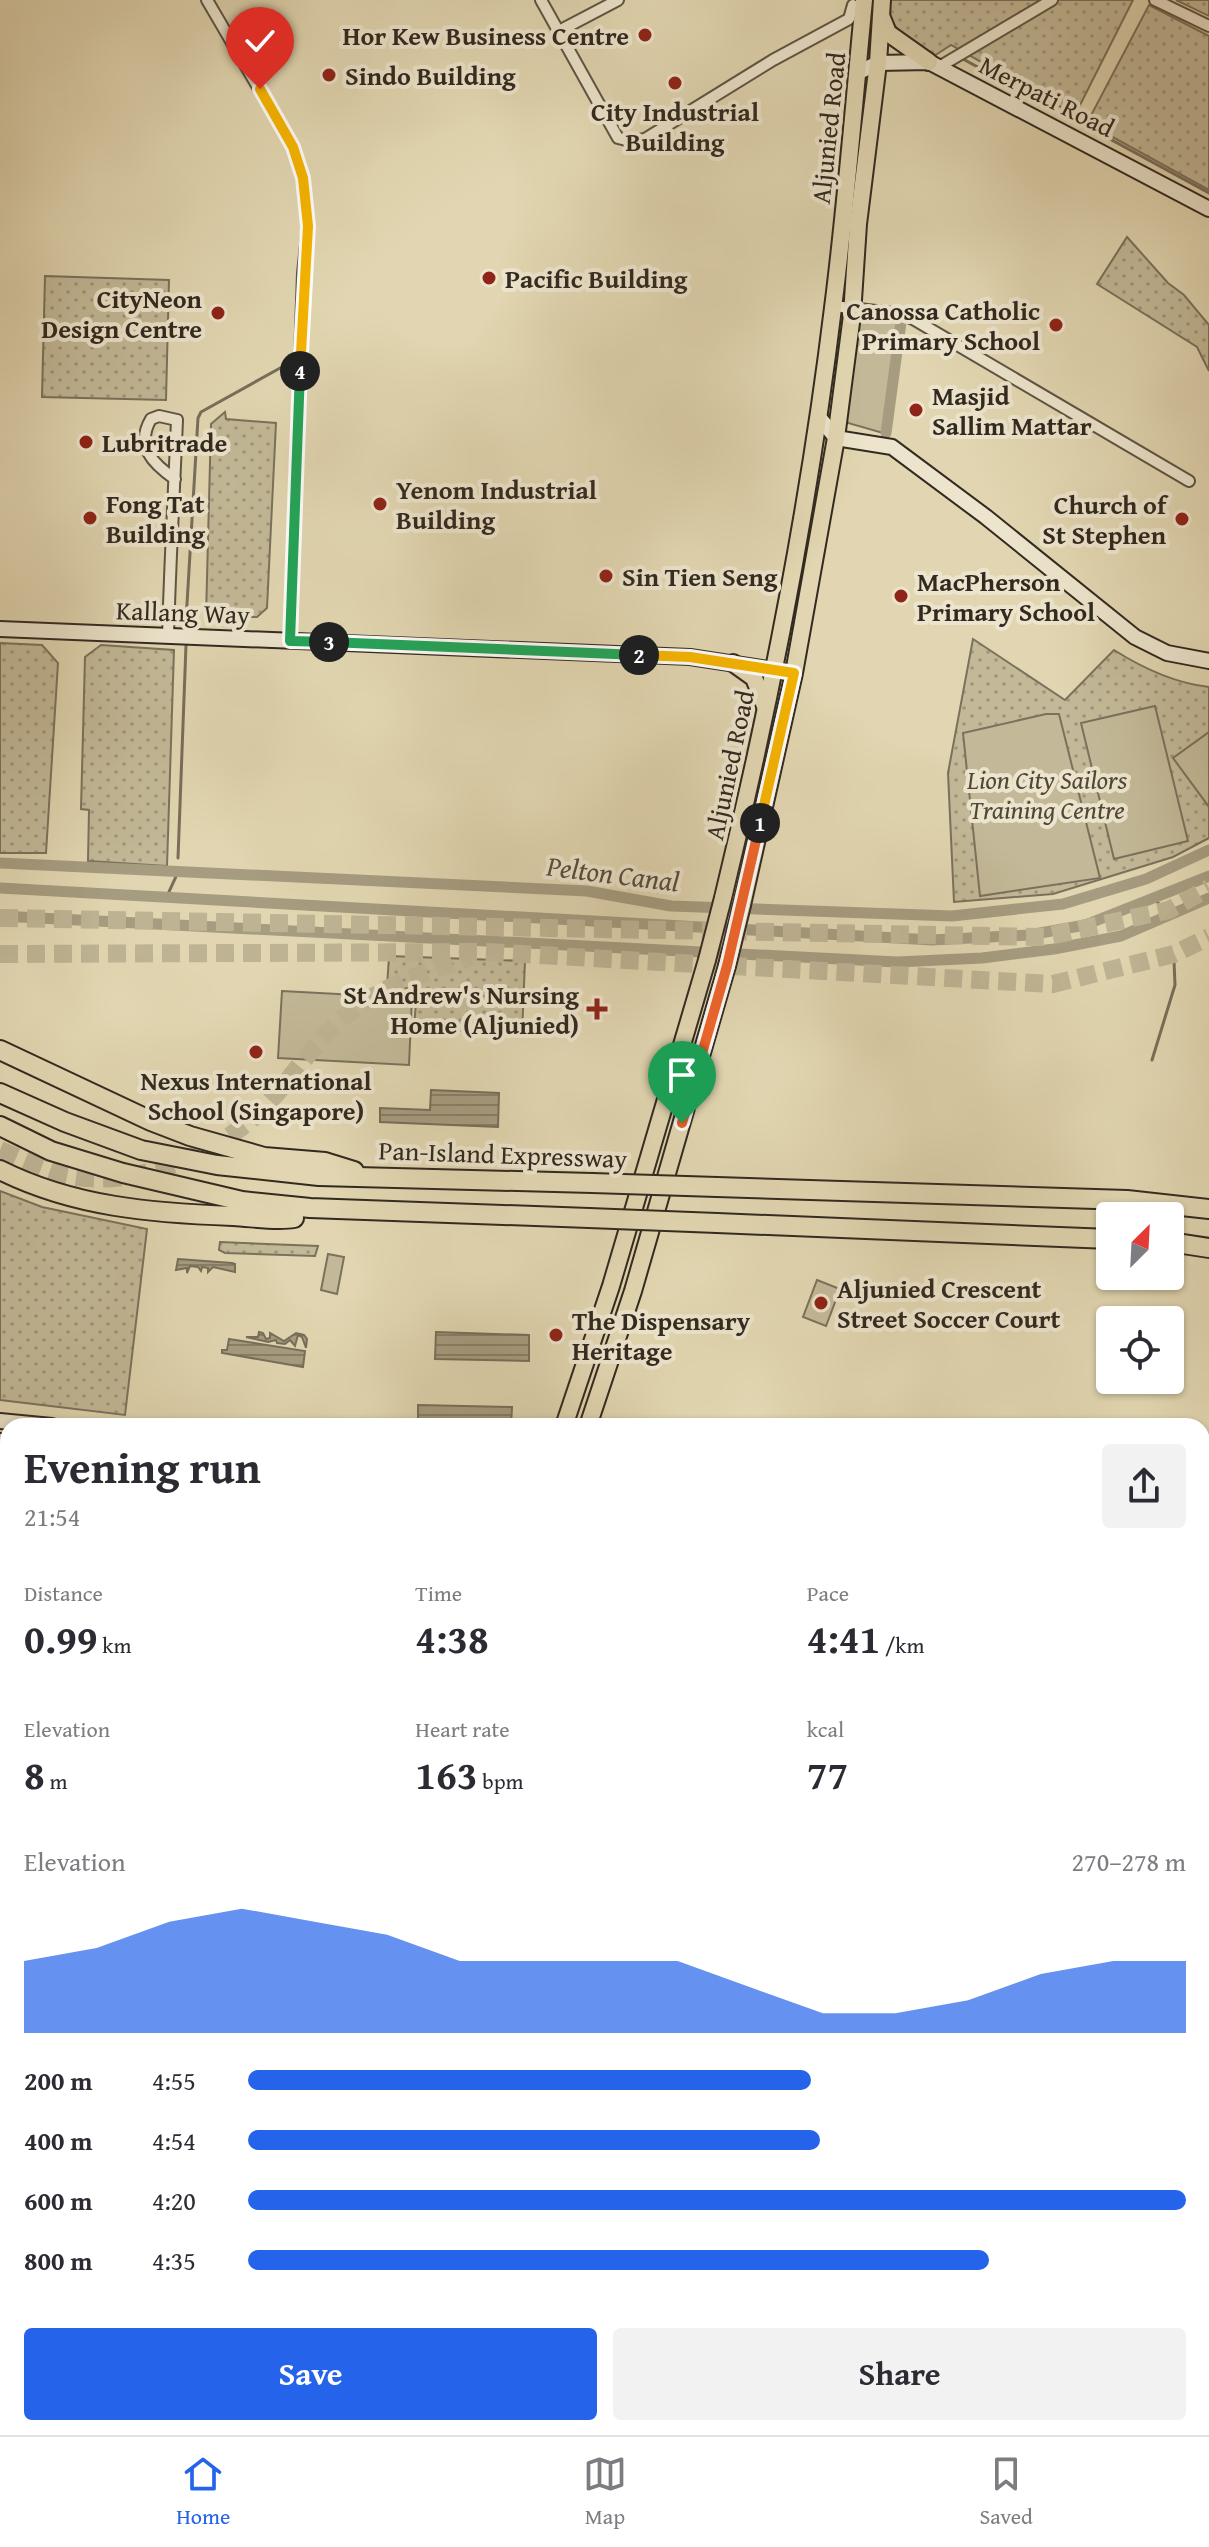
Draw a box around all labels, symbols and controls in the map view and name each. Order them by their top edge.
pin [226,7,294,89]
place label: Hor Kew Business Centre [342,16,629,55]
icon: check [238,19,282,63]
marker: Hor Kew Business Centre [636,26,654,44]
street label: Merpati Road [973,45,1122,147]
street label: Aljunied Road [801,50,855,206]
place label: Sindo Building [345,56,516,95]
marker: Sindo Building [320,66,338,84]
marker: City Industrial Building [666,74,684,92]
place label: City Industrial Building [591,92,759,161]
place label: Pacific Building [505,259,688,298]
marker: Pacific Building [480,269,498,287]
place label: CityNeon Design Centre [41,279,203,348]
place label: Canossa Catholic Primary School [846,291,1040,360]
marker: CityNeon Design Centre [209,304,227,322]
marker: Canossa Catholic Primary School [1047,316,1065,334]
pin: 4 [280,351,320,391]
text: 4 [294,355,306,387]
place label: Masjid Sallim Mattar [932,376,1092,445]
marker: Masjid Sallim Mattar [907,401,925,419]
place label: Lubritrade [102,423,227,462]
marker: Lubritrade [77,433,95,451]
place label: Yenom Industrial Building [396,470,597,539]
place label: Fong Tat Building [106,484,205,553]
place label: Church of St Stephen [1042,485,1169,554]
marker: Yenom Industrial Building [371,495,389,513]
marker: Fong Tat Building [81,509,99,527]
marker: Church of St Stephen [1173,510,1191,528]
place label: Sin Tien Seng [622,557,778,596]
place label: MacPherson Primary School [917,562,1095,631]
marker: Sin Tien Seng [597,567,615,585]
marker: MacPherson Primary School [892,587,910,605]
street label: Kallang Way [115,590,251,634]
pin: 3 [309,622,349,662]
text: 3 [323,626,335,658]
pin: 2 [619,635,659,675]
text: 2 [633,639,645,671]
street label: Aljunied Road [694,686,764,844]
park label: Lion City Sailors Training Centre [966,760,1128,829]
pin: 1 [740,803,780,843]
text: 1 [754,807,766,839]
water label: Pelton Canal [543,844,682,901]
place label: St Andrew's Nursing Home (Aljunied) [343,975,579,1044]
marker: St Andrew's Nursing Home (Aljunied) [586,998,608,1020]
pin [648,1041,716,1123]
marker: Nexus International School (Singapore) [247,1043,265,1061]
icon: arrive [660,1053,704,1097]
place label: Nexus International School (Singapore) [140,1061,372,1130]
street label: Pan-Island Expressway [378,1130,628,1178]
north arrow [1096,1202,1184,1290]
map controls [1096,1202,1184,1394]
place label: Aljunied Crescent Street Soccer Court [837,1269,1060,1338]
marker: Aljunied Crescent Street Soccer Court [812,1294,830,1312]
place label: The Dispensary Heritage [572,1301,751,1370]
button: locate [1096,1306,1184,1394]
marker: The Dispensary Heritage [547,1326,565,1344]
text: Evening run [24,1435,261,1499]
button: share [1102,1444,1186,1528]
text: 21:54 [24,1497,80,1536]
text: Distance [24,1577,103,1609]
text: Time [415,1577,462,1609]
text: Pace [807,1577,849,1609]
text: 0.99 [24,1609,97,1668]
text: 4:38 [415,1609,489,1668]
text: 4:41 [807,1609,880,1668]
text: km [97,1629,131,1661]
text: /km [880,1629,925,1661]
text: Elevation [24,1713,110,1745]
text: Heart rate [415,1713,510,1745]
text: kcal [807,1713,844,1745]
text: 8 [24,1745,45,1804]
text: 163 [415,1745,478,1804]
text: 77 [807,1745,848,1804]
text: m [45,1765,68,1797]
text: bpm [478,1765,524,1797]
text: Elevation [24,1842,126,1881]
text: 270–278 m [1072,1842,1186,1881]
text: 200 m [24,2061,92,2100]
text: 4:55 [152,2061,196,2100]
text: 400 m [24,2121,92,2160]
text: 4:54 [152,2121,196,2160]
text: 600 m [24,2181,92,2220]
text: 4:20 [152,2181,196,2220]
text: 800 m [24,2241,92,2280]
text: 4:35 [152,2241,196,2280]
button: Save [24,2328,597,2420]
button: Share [613,2328,1186,2420]
tab: Home [176,2452,230,2532]
tab: Map [583,2452,627,2532]
tab: Saved [979,2452,1033,2532]

